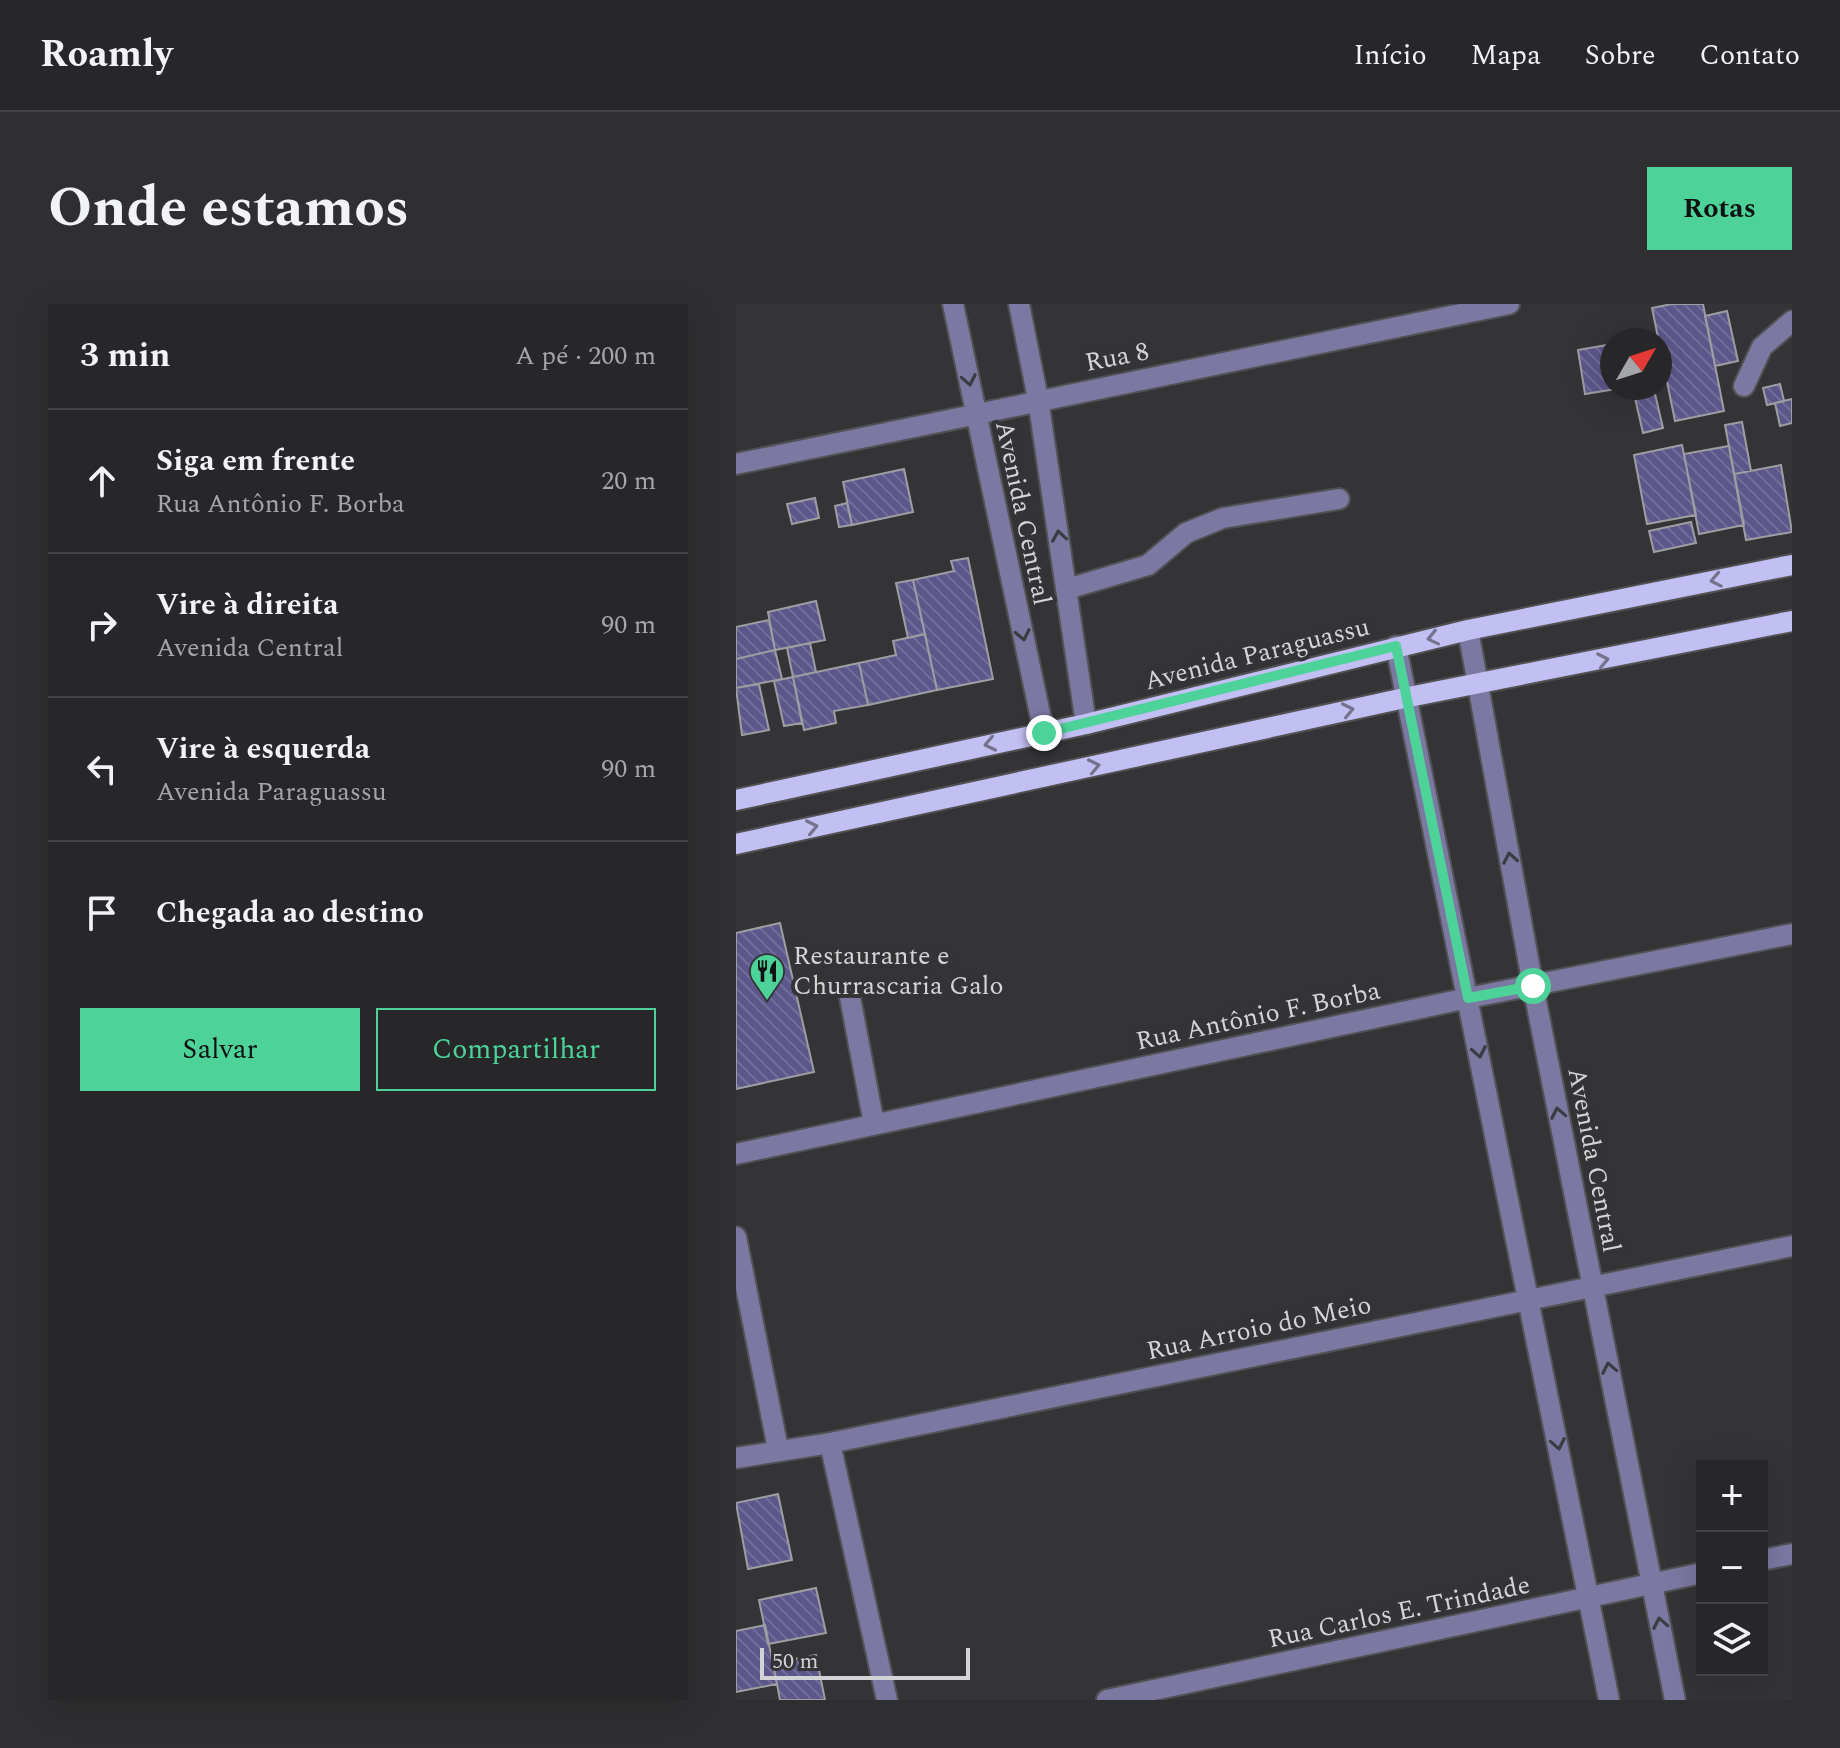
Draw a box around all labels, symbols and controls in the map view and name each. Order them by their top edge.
text: Roamly [40,26,173,84]
text: Início [1353,34,1427,77]
text: Mapa [1471,34,1541,77]
text: Sobre [1585,34,1656,77]
text: Contato [1700,34,1800,77]
text: Onde estamos [48,166,409,251]
button: Rotas [1647,167,1792,250]
north arrow [1600,328,1672,400]
text: 3 min [80,330,170,382]
street label: Rua 8 [1082,331,1152,383]
text: A pé · 200 m [515,336,656,376]
one-way arrow [959,374,976,387]
street label: Avenida Central [984,417,1062,609]
text: Siga em frente [156,438,355,484]
icon: ahead [80,459,124,503]
text: 20 m [601,461,656,501]
text: Rua Antônio F. Borba [156,484,405,524]
one-way arrow [1051,529,1068,543]
one-way arrow [1709,571,1723,588]
text: Vire à direita [156,582,339,628]
icon: right [80,603,124,647]
text: 90 m [601,605,656,645]
street label: Avenida Paraguassu [1140,607,1374,701]
one-way arrow [1014,627,1031,641]
text: Avenida Central [156,628,343,668]
one-way arrow [1427,629,1441,646]
one-way arrow [1596,652,1609,669]
one-way arrow [1340,702,1354,719]
route end [1026,715,1062,751]
text: Vire à esquerda [156,726,370,772]
one-way arrow [984,735,997,752]
icon: left [80,747,124,791]
text: 90 m [601,749,656,789]
one-way arrow [1086,758,1100,775]
text: Avenida Paraguassu [156,772,387,812]
one-way arrow [805,819,819,836]
one-way arrow [1502,851,1519,865]
text: Chegada ao destino [156,890,424,936]
icon: arrive [80,891,124,935]
place label: Restaurante e Churrascaria Galo [793,936,1004,1006]
restaurant icon: Restaurante e Churrascaria Galo [748,952,786,1002]
route start [1515,968,1551,1004]
street label: Rua Antônio F. Borba [1132,971,1384,1061]
button: Salvar [80,1008,360,1091]
button: Compartilhar [376,1008,656,1091]
one-way arrow [1470,1045,1487,1058]
street label: Avenida Central [1556,1064,1632,1256]
one-way arrow [1551,1107,1568,1120]
street label: Rua Arroio do Meio [1143,1285,1375,1371]
one-way arrow [1601,1362,1618,1376]
one-way arrow [1549,1437,1566,1450]
map controls [1696,1460,1768,1676]
button: + [1696,1460,1768,1532]
button: − [1696,1532,1768,1604]
street label: Rua Carlos E. Trindade [1264,1565,1534,1659]
button: layers [1696,1604,1768,1676]
one-way arrow [1652,1617,1669,1630]
scale bar [760,1644,970,1680]
text: 50 m [772,1645,818,1678]

